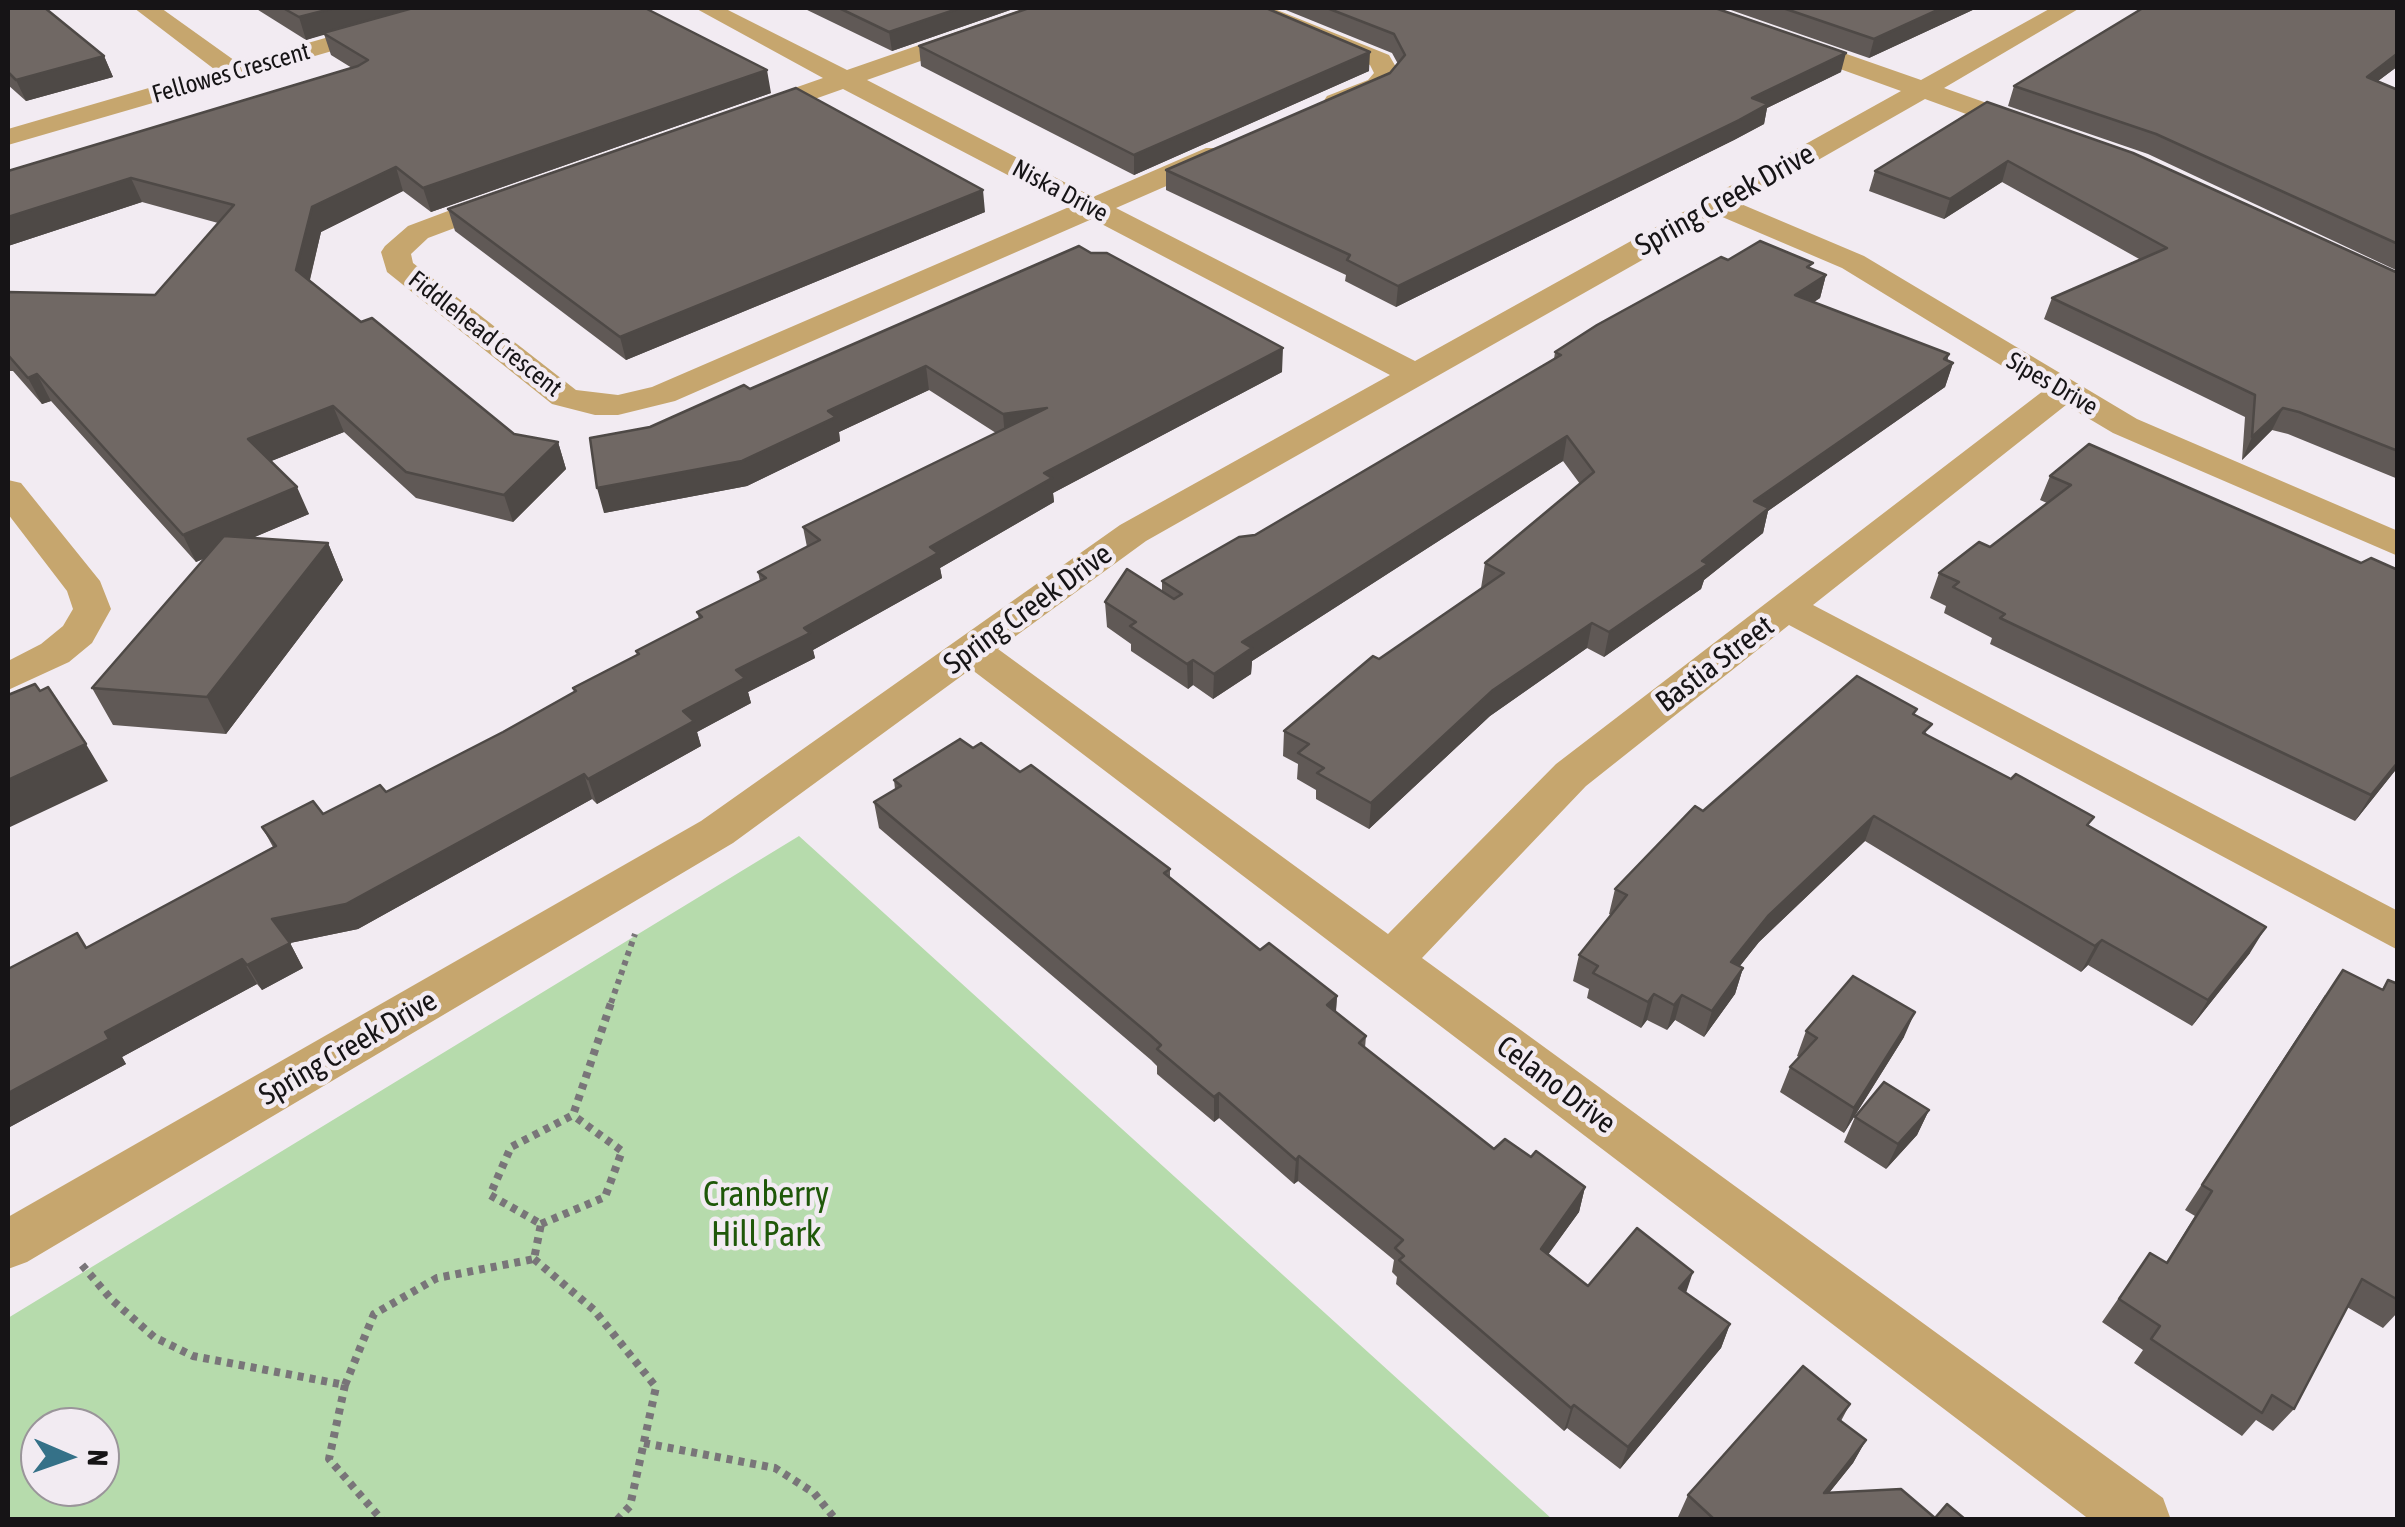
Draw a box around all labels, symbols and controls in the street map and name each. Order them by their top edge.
street label: Fellowes Crescent [149,36,313,110]
street label: Spring Creek Drive [1629,136,1821,264]
street label: Niska Drive [1007,153,1113,229]
street label: Fiddlehead Crescent [402,265,568,403]
street label: Sipes Drive [2001,346,2103,422]
street label: Spring Creek Drive [937,536,1119,682]
street label: Bastia Street [1649,608,1781,720]
street label: Spring Creek Drive [253,983,443,1113]
street label: Celano Drive [1489,1028,1623,1142]
park label: Cranberry Hill Park [703,1174,829,1256]
north arrow [20,1407,120,1507]
text: N [82,1449,114,1467]

